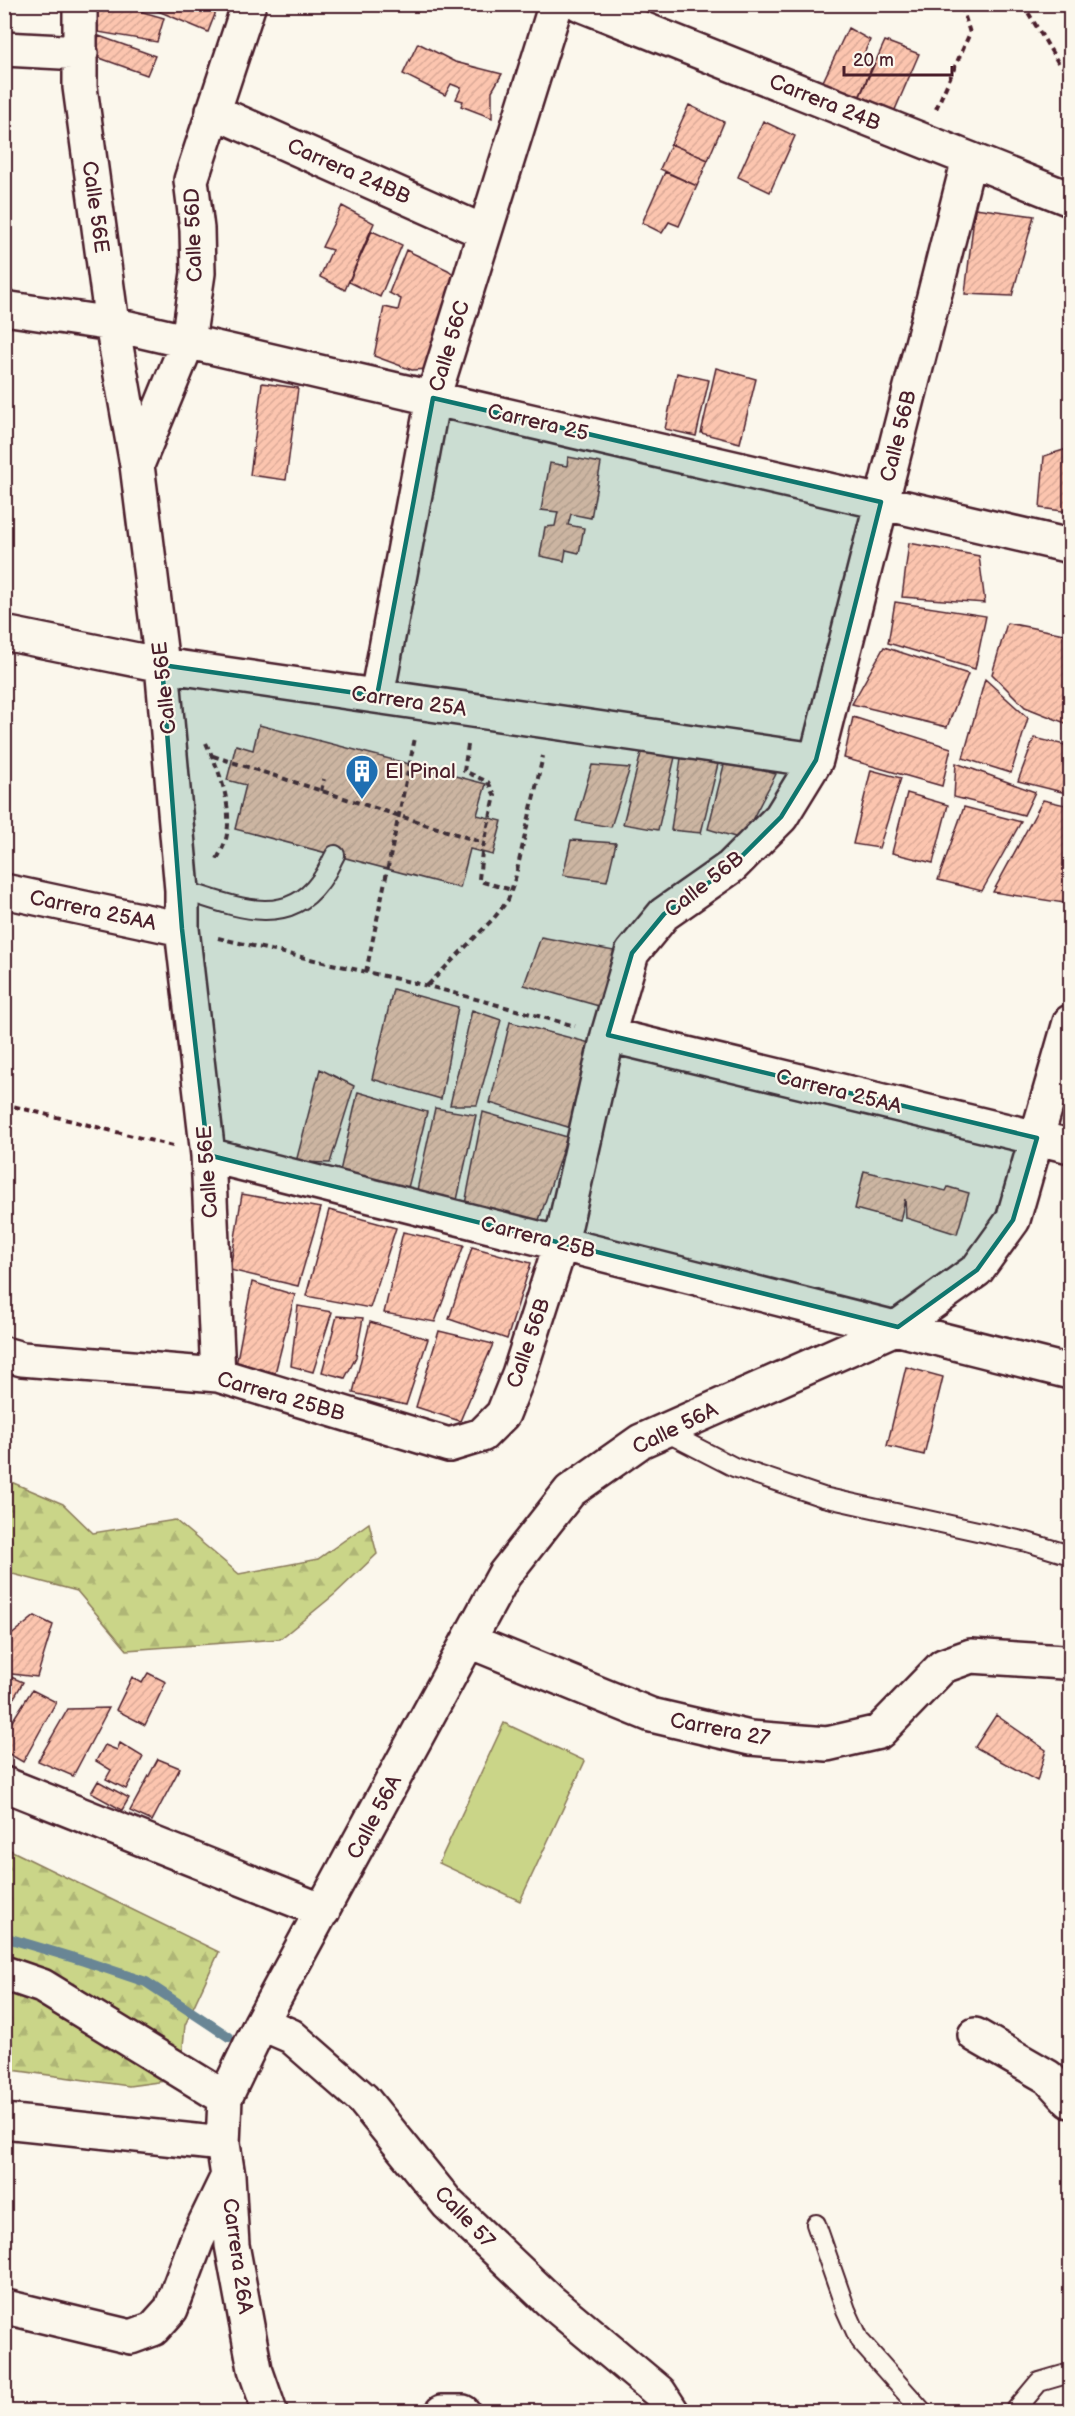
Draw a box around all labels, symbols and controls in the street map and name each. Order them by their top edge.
scale bar [844,39,952,77]
text: 20 m [853,50,894,71]
street label: Carrera 24B [765,69,884,136]
street label: Carrera 24BB [283,133,414,210]
street label: Calle 56E [77,159,114,255]
street label: Calle 56D [179,187,208,283]
street label: Calle 56C [424,298,475,395]
street label: Calle 56B [875,388,922,484]
street label: Carrera 25 [485,399,591,446]
street label: Calle 56E [147,640,182,735]
street label: Carrera 25A [350,681,468,722]
building icon: El Pinal [344,753,380,800]
place label: El Pinal [385,759,456,784]
street label: Calle 56B [660,846,749,923]
street label: Carrera 25AA [27,885,159,936]
street label: Carrera 25AA [773,1064,905,1119]
street label: Calle 56E [192,1125,223,1219]
street label: Carrera 25B [478,1211,598,1264]
street label: Calle 56B [501,1295,555,1391]
street label: Carrera 25BB [214,1366,348,1427]
street label: Calle 56A [628,1397,722,1460]
street label: Carrera 27 [668,1708,773,1752]
street label: Calle 56A [342,1771,407,1864]
street label: Calle 57 [429,2181,501,2254]
street label: Carrera 26A [217,2197,258,2316]

